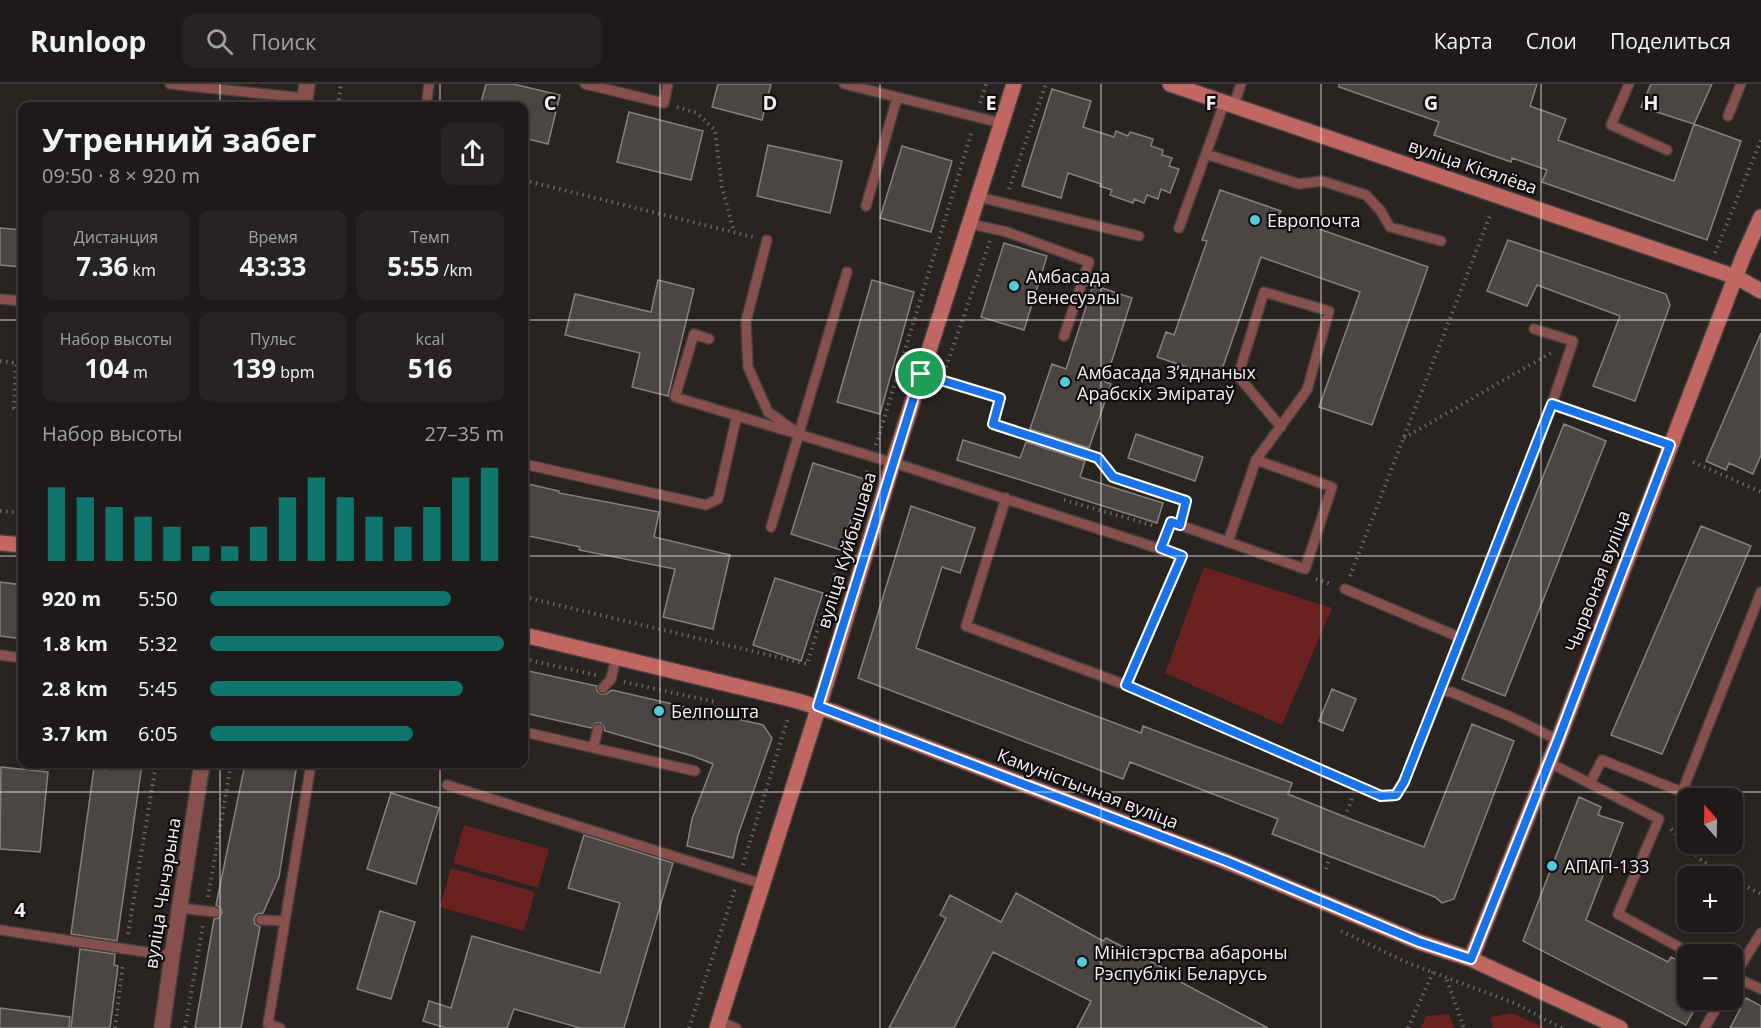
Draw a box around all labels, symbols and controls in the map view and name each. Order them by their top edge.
search box [182,14,602,68]
text: Runloop [30,22,146,60]
icon: search [203,25,236,58]
text: Поиск [251,26,316,56]
text: Карта [1434,27,1493,55]
text: Слои [1526,27,1577,55]
text: Поделиться [1610,27,1731,55]
text: C [544,89,557,116]
text: D [763,89,777,116]
text: E [985,89,997,116]
text: F [1206,89,1216,116]
text: G [1424,89,1438,116]
text: H [1643,89,1659,116]
text: Утренний забег [42,117,316,162]
button: share [441,122,504,185]
street label: вуліца Кісялёва [1405,133,1541,199]
text: 09:50 · 8 × 920 m [42,162,200,189]
place label: Европочта [1267,208,1361,232]
marker: Европочта [1248,213,1262,227]
text: Дистанция [74,226,158,248]
text: Время [248,226,298,248]
text: Темп [410,226,450,248]
text: 7.36 [76,248,128,284]
text: 43:33 [240,248,306,284]
text: 5:55 [387,248,439,284]
text: km [128,259,156,281]
text: /km [439,259,473,281]
place label: Амбасада Венесуэлы [1026,264,1120,309]
marker: Амбасада Венесуэлы [1007,279,1021,293]
text: Набор высоты [60,328,172,350]
text: Пульс [250,328,296,350]
text: kcal [416,328,445,350]
pin [895,348,946,399]
text: 104 [84,350,129,386]
text: 139 [231,350,276,386]
text: 516 [408,350,452,386]
icon: arrive [904,357,937,390]
place label: Амбасада Зʼяднаных Арабскіх Эміратаў [1077,360,1256,405]
text: m [129,361,148,383]
text: bpm [276,361,315,383]
marker: Амбасада Зʼяднаных Арабскіх Эміратаў [1058,375,1072,389]
text: Набор высоты [42,420,182,447]
text: 27–35 m [425,420,504,447]
street label: вуліца Куйбышава [811,469,881,631]
street label: Чырвоная вуліца [1559,507,1635,655]
text: 920 m [42,585,101,612]
text: 5:50 [138,585,178,612]
text: 1.8 km [42,630,108,657]
text: 5:32 [138,630,178,657]
text: 2.8 km [42,675,108,702]
text: 5:45 [138,675,178,702]
place label: Белпошта [671,699,759,723]
marker: Белпошта [652,704,666,718]
text: 3.7 km [42,720,108,747]
text: 6:05 [138,720,178,747]
street label: Камуністычная вуліца [994,742,1182,834]
north arrow [1677,788,1743,854]
map controls [1677,788,1743,1010]
street label: вуліца Чычэрына [138,816,186,970]
place label: АПАП-133 [1564,854,1650,878]
marker: АПАП-133 [1545,859,1559,873]
button: + [1677,866,1743,932]
text: 4 [14,896,26,923]
place label: Міністэрства абароны Рэспублікі Беларусь [1094,940,1288,985]
button: − [1677,944,1743,1010]
marker: Міністэрства абароны Рэспублікі Беларусь [1075,955,1089,969]

